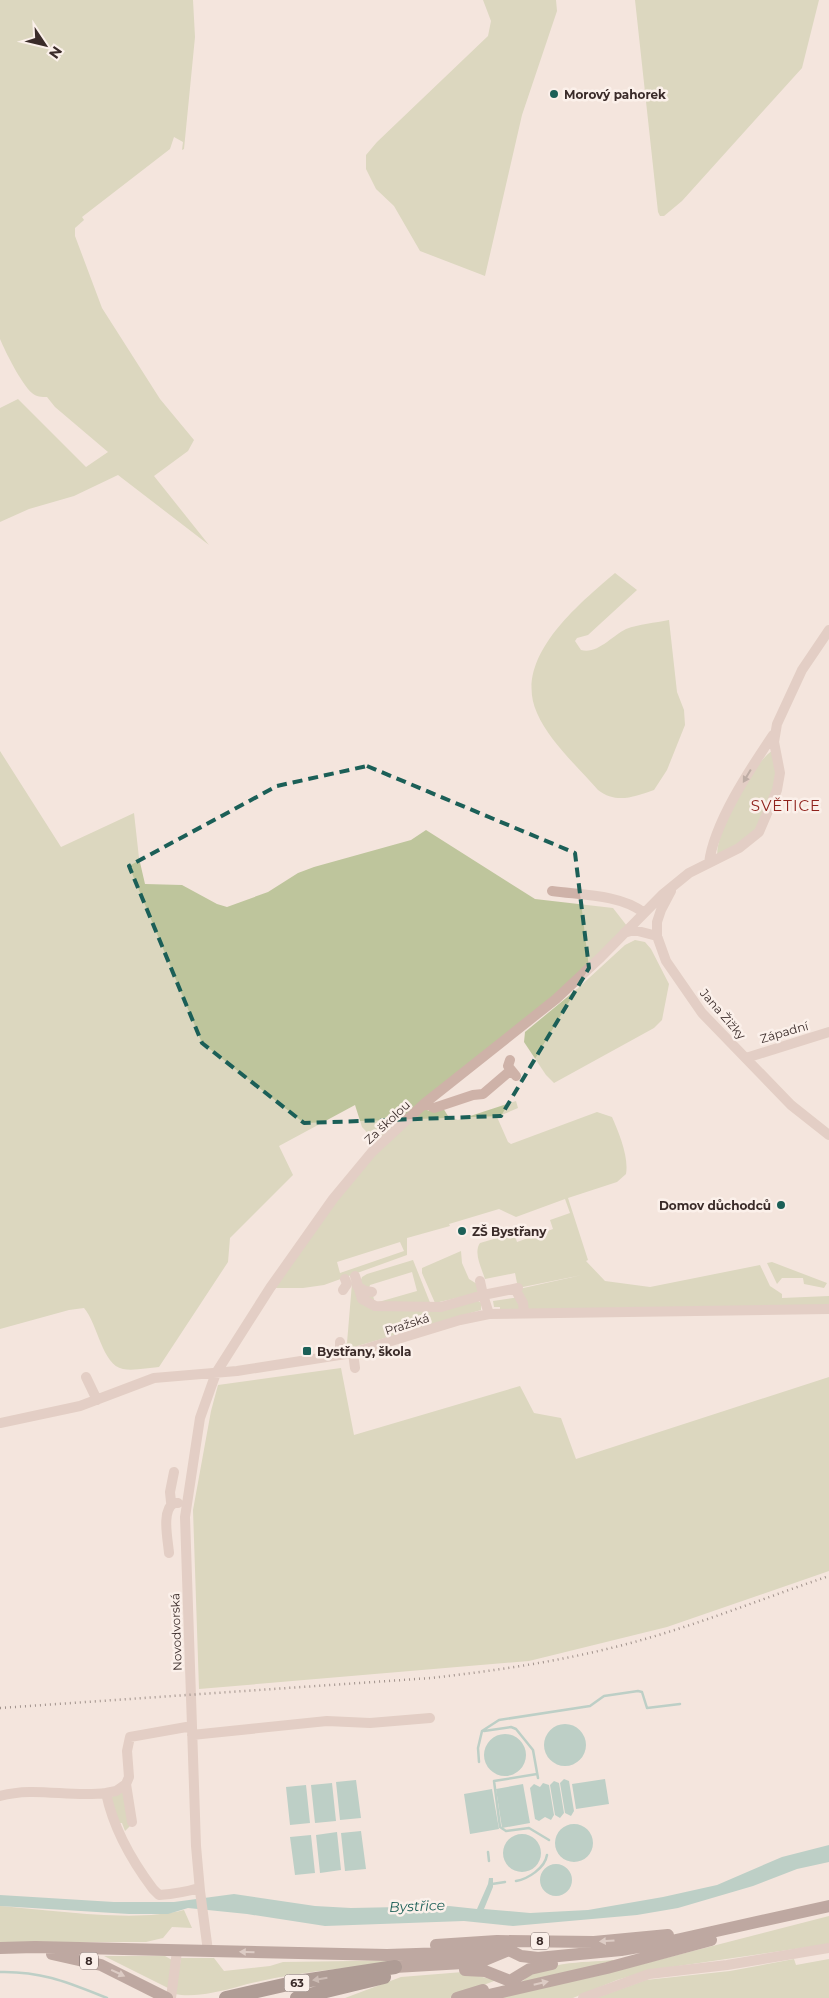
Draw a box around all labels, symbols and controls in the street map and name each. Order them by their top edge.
north arrow [20,20,70,70]
text: N [45,43,66,62]
place label: Morový pahorek [564,87,666,102]
marker: Morový pahorek [548,88,560,100]
one-way arrow [742,770,751,783]
district label: SVĚTICE [751,796,821,815]
street label: Jana Žižky [696,985,749,1043]
street label: Západní [758,1018,811,1046]
street label: Za školou [361,1097,413,1147]
place label: Domov důchodců [659,1198,771,1213]
marker: Domov důchodců [775,1199,787,1211]
place label: ZŠ Bystřany [472,1224,547,1239]
marker: ZŠ Bystřany [456,1225,468,1237]
street label: Pražská [383,1310,431,1338]
place label: Bystřany, škola [317,1344,411,1359]
marker: Bystřany, škola [301,1345,313,1357]
street label: Novodvorská [167,1593,185,1671]
water label: Bystřice [389,1896,445,1916]
road number: 8 [531,1932,549,1950]
one-way arrow [599,1937,615,1945]
one-way arrow [239,1948,255,1956]
road number: 8 [80,1952,98,1970]
one-way arrow [111,1969,125,1977]
road number: 63 [284,1975,310,1992]
one-way arrow [312,1975,328,1983]
one-way arrow [533,1979,548,1987]

